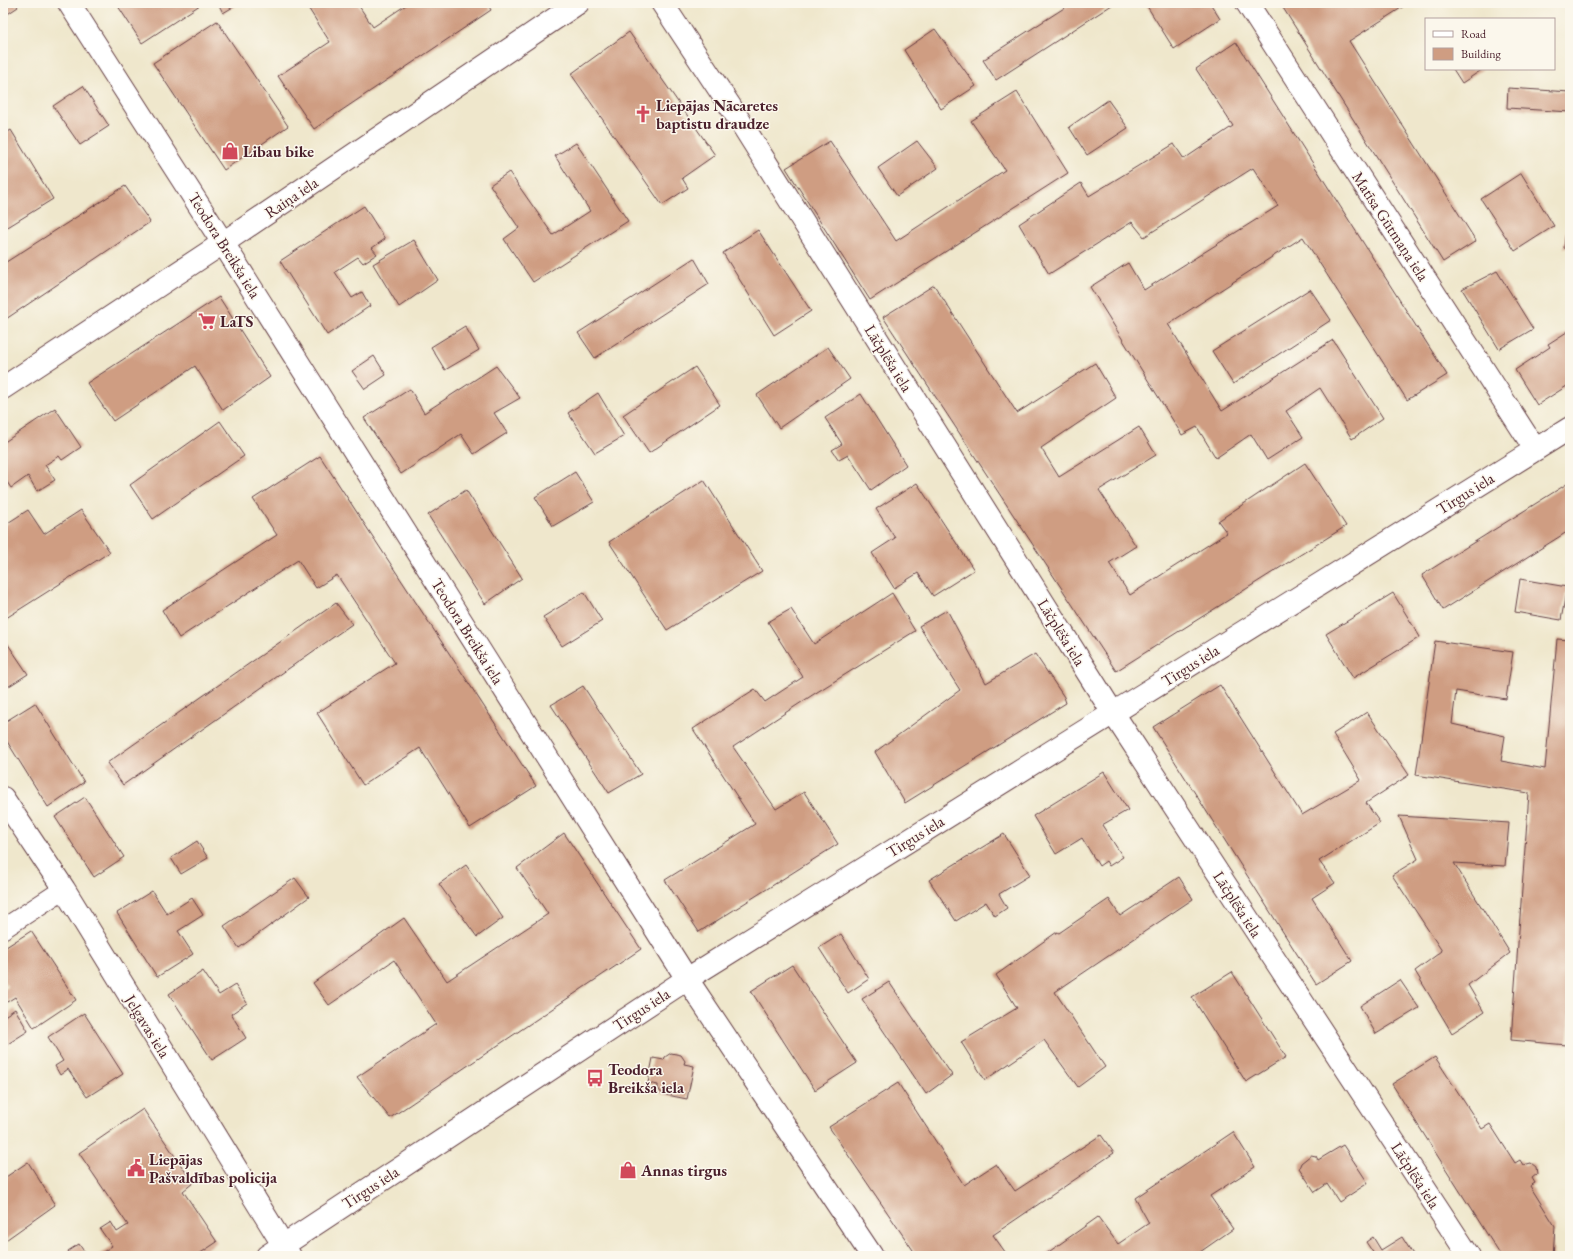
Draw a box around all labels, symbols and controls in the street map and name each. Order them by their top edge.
legend [1425,18,1555,70]
text: Road [1461,26,1487,42]
text: Building [1461,46,1502,62]
place label: Liepājas Nācaretes baptistu draudze [656,95,778,134]
church icon: Liepājas Nācaretes baptistu draudze [633,104,653,124]
shop icon: Libau bike [220,141,240,161]
place label: Libau bike [243,141,314,162]
street label: Matīsa Gūtmaņa iela [1347,167,1434,286]
street label: Raiņa iela [260,172,323,223]
street label: Teodora Breikša iela [183,188,266,303]
supermarket icon: LaTS [197,311,217,331]
place label: LaTS [220,311,254,332]
street label: Lāčplēša iela [860,321,918,396]
street label: Tirgus iela [1433,467,1499,519]
street label: Teodora Breikša iela [426,574,509,689]
street label: Lāčplēša iela [1033,595,1091,670]
street label: Tirgus iela [1158,639,1224,691]
street label: Tirgus iela [883,810,949,862]
street label: Lāčplēša iela [1208,867,1267,942]
street label: Tirgus iela [609,983,674,1036]
street label: Jelgavas iela [119,989,175,1062]
place label: Teodora Breikša iela [608,1059,685,1098]
bus stop icon: Teodora Breikša iela [585,1068,605,1088]
street label: Lāčplēša iela [1386,1138,1445,1213]
place label: Liepājas Pašvaldības policija [149,1149,278,1188]
public building icon: Liepājas Pašvaldības policija [126,1158,146,1178]
shop icon: Annas tirgus [618,1160,638,1180]
place label: Annas tirgus [640,1160,727,1181]
street label: Tirgus iela [338,1161,403,1214]

